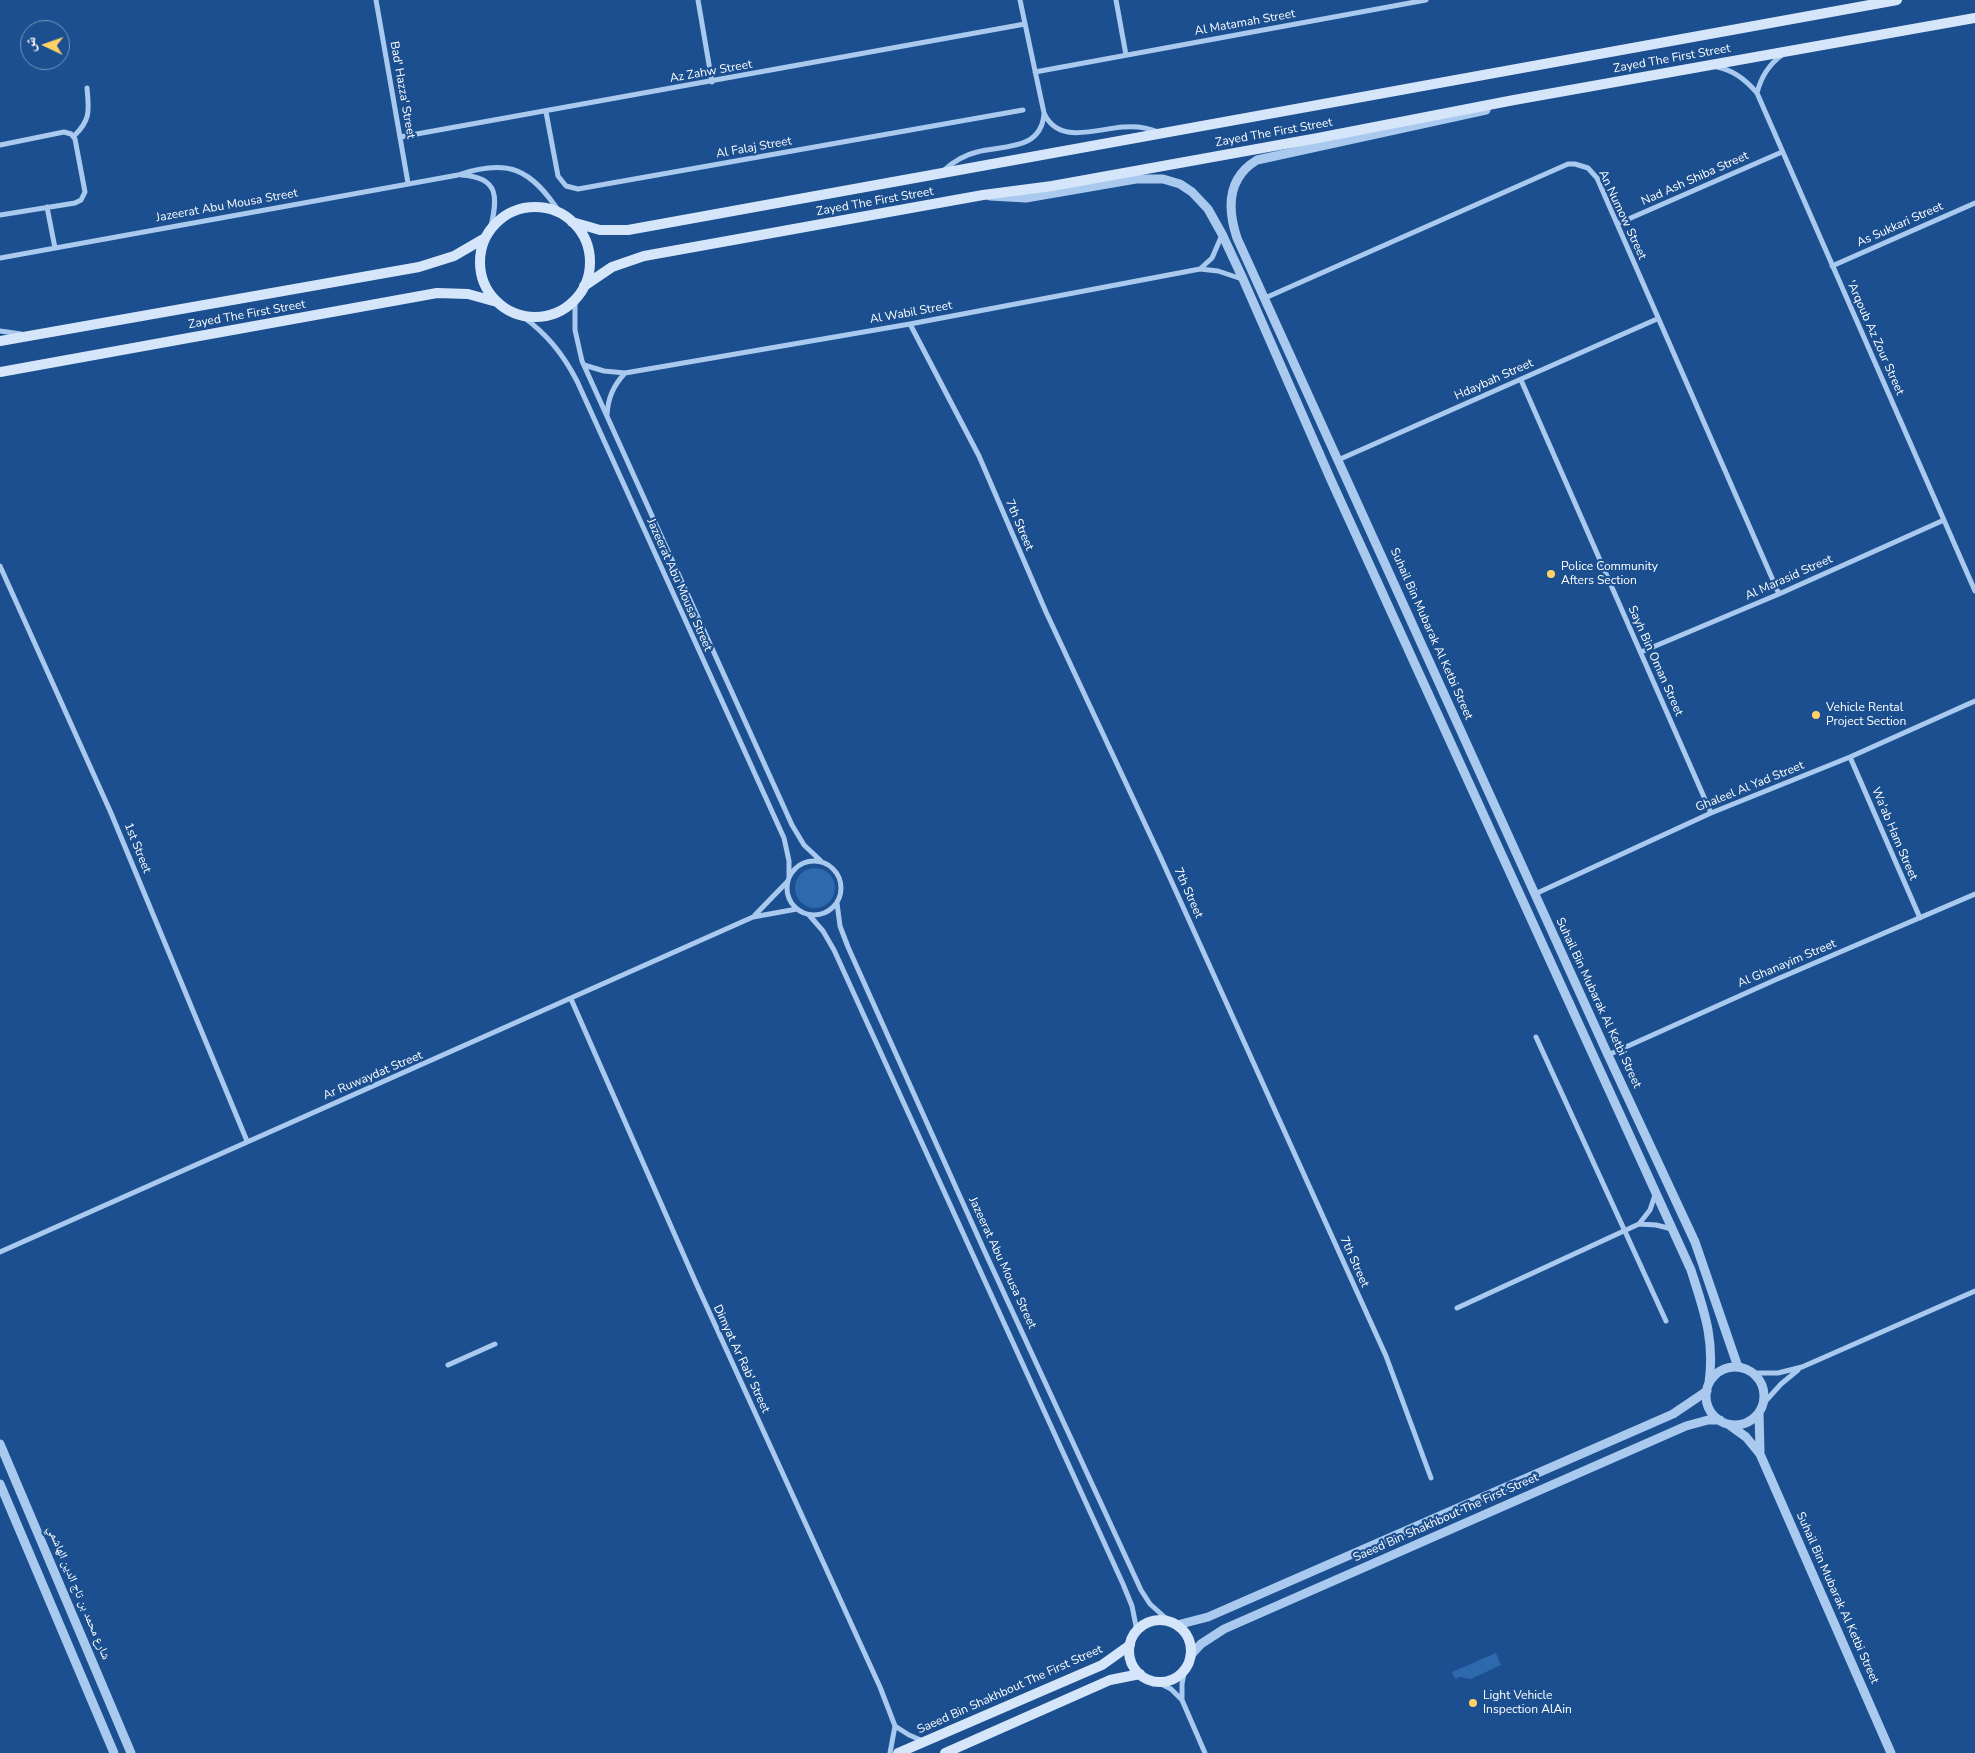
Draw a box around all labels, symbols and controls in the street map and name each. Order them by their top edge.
street label: Al Matamah Street [1194,7,1296,39]
north arrow [20,20,70,70]
text: ش [21,36,40,52]
street label: Bad' Hazza' Street [386,40,418,140]
street label: Zayed The First Street [1612,42,1732,76]
street label: Az Zahw Street [669,58,753,86]
street label: Zayed The First Street [1214,116,1334,150]
street label: Al Falaj Street [715,134,793,162]
street label: Nad Ash Shiba Street [1639,149,1751,209]
street label: An Numow Street [1595,168,1649,262]
street label: Zayed The First Street [815,185,935,219]
street label: Jazeerat Abu Mousa Street [155,186,299,226]
street label: As Sukkari Street [1855,200,1945,250]
street label: 'Arqoub Az Zour Street [1843,278,1907,398]
street label: Zayed The First Street [187,298,307,332]
street label: Al Wabil Street [869,299,953,327]
street label: Hdaybah Street [1452,356,1536,404]
street label: 7th Street [1002,497,1036,553]
street label: Jazeerat Abu Mousa Street [643,517,715,653]
street label: Suhail Bin Mubarak Al Ketbi Street [1387,546,1475,722]
street label: Al Marasid Street [1743,552,1835,604]
place label: Police Community Afters Section [1561,560,1658,588]
marker: Police Community Afters Section [1545,568,1557,580]
street label: Sayh Bin Oman Street [1624,604,1686,718]
place label: Vehicle Rental Project Section [1826,701,1906,729]
marker: Vehicle Rental Project Section [1810,709,1822,721]
street label: Ghaleel Al Yad Street [1694,759,1806,815]
street label: Wa'ab Ham Street [1868,785,1920,883]
street label: 1st Street [120,821,154,875]
street label: 7th Street [1170,865,1206,921]
street label: Suhail Bin Mubarak Al Ketbi Street [1552,915,1644,1091]
street label: Al Ghanayim Street [1736,937,1838,991]
street label: Ar Ruwaydat Street [321,1049,425,1103]
street label: Jazeerat Abu Mousa Street [965,1195,1039,1331]
street label: 7th Street [1336,1234,1372,1290]
street label: Dimyat Ar Rab' Street [710,1303,772,1415]
street label: Saeed Bin Shakhbout The First Street [1351,1470,1541,1566]
street label: Suhail Bin Mubarak Al Ketbi Street [1793,1510,1881,1686]
street label: شارع محمد بن تاج الدين الهاشمي [43,1524,113,1662]
street label: Saeed Bin Shakhbout The First Street [915,1642,1105,1738]
place label: Light Vehicle Inspection AlAin [1483,1689,1572,1717]
marker: Light Vehicle Inspection AlAin [1467,1697,1479,1709]

